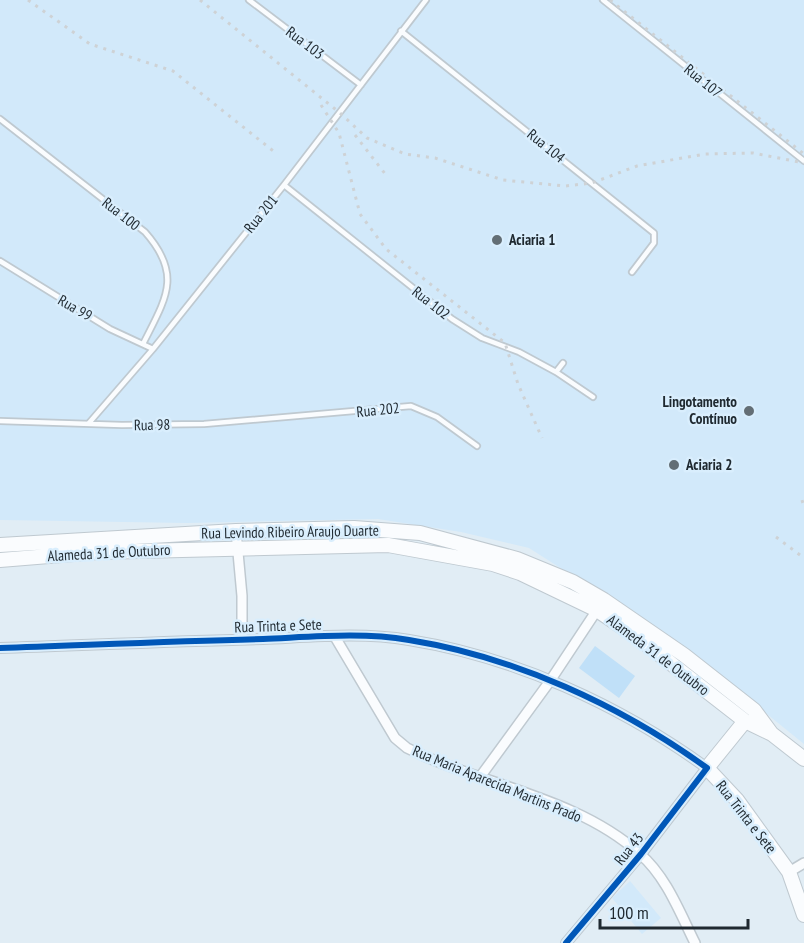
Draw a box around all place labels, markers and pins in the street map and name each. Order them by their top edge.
place label: Aciaria 1 [508,230,555,249]
marker: Aciaria 1 [490,233,504,247]
place label: Lingotamento Contínuo [663,392,737,428]
marker: Lingotamento Contínuo [742,404,756,418]
place label: Aciaria 2 [685,455,732,474]
marker: Aciaria 2 [667,458,681,472]

